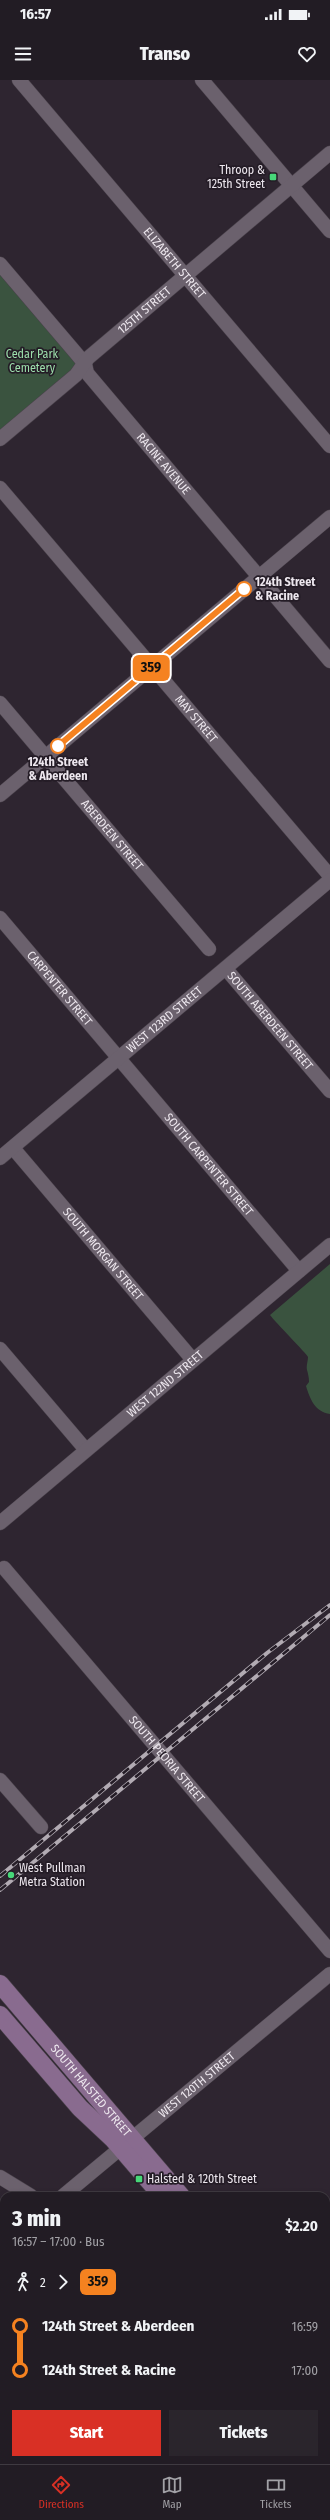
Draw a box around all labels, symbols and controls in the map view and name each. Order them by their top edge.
text: 16:57 [20,5,51,23]
icon: menu [12,43,34,65]
text: Transo [140,43,190,65]
icon: heart [296,43,318,65]
place label: Throop & 125th Street [207,163,265,191]
marker: Throop & 125th Street [268,172,278,182]
street label: ELIZABETH STREET [140,225,209,302]
street label: 125TH STREET [115,284,174,337]
park label: Cedar Park Cemetery [6,347,59,375]
street label: RACINE AVENUE [134,430,193,497]
place label: 124th Street & Racine [255,575,316,603]
marker: 124th Street & Racine [236,581,252,597]
line badge: 359 [128,655,174,681]
text: 359 [141,659,161,676]
street label: MAY STREET [172,692,221,746]
marker: 124th Street & Aberdeen [50,738,66,754]
place label: 124th Street & Aberdeen [28,755,89,783]
street label: ABERDEEN STREET [78,797,146,873]
street label: CARPENTER STREET [24,948,95,1029]
street label: SOUTH ABERDEEN STREET [224,969,316,1073]
street label: WEST 123RD STREET [124,983,206,1055]
street label: SOUTH CARPENTER STREET [162,1110,256,1219]
street label: SOUTH MORGAN STREET [60,1205,146,1303]
street label: WEST 122ND STREET [124,1347,207,1420]
street label: SOUTH PEORIA STREET [126,1713,208,1806]
place label: West Pullman Metra Station [19,1861,86,1889]
marker: West Pullman Metra Station [6,1870,16,1880]
street label: SOUTH HALSTED STREET [48,2042,134,2140]
street label: WEST 120TH STREET [156,2049,238,2120]
place label: Halsted & 120th Street [147,2172,257,2186]
marker: Halsted & 120th Street [134,2174,144,2184]
text: 3 min [12,2205,61,2232]
text: $2.20 [285,2217,318,2235]
text: 16:57 – 17:00 · Bus [12,2234,105,2249]
icon: walk [12,2271,34,2293]
icon: forward [52,2271,74,2293]
text: 359 [88,2273,108,2290]
text: 2 [40,2275,46,2290]
text: 124th Street & Aberdeen [42,2317,194,2335]
text: 16:59 [292,2319,318,2334]
text: 124th Street & Racine [42,2361,176,2379]
text: 17:00 [291,2363,318,2378]
button: Start [12,2410,161,2456]
button: Tickets [169,2410,318,2456]
tab: Directions [39,2474,84,2511]
tab: Map [161,2474,183,2511]
tab: Tickets [260,2474,291,2511]

